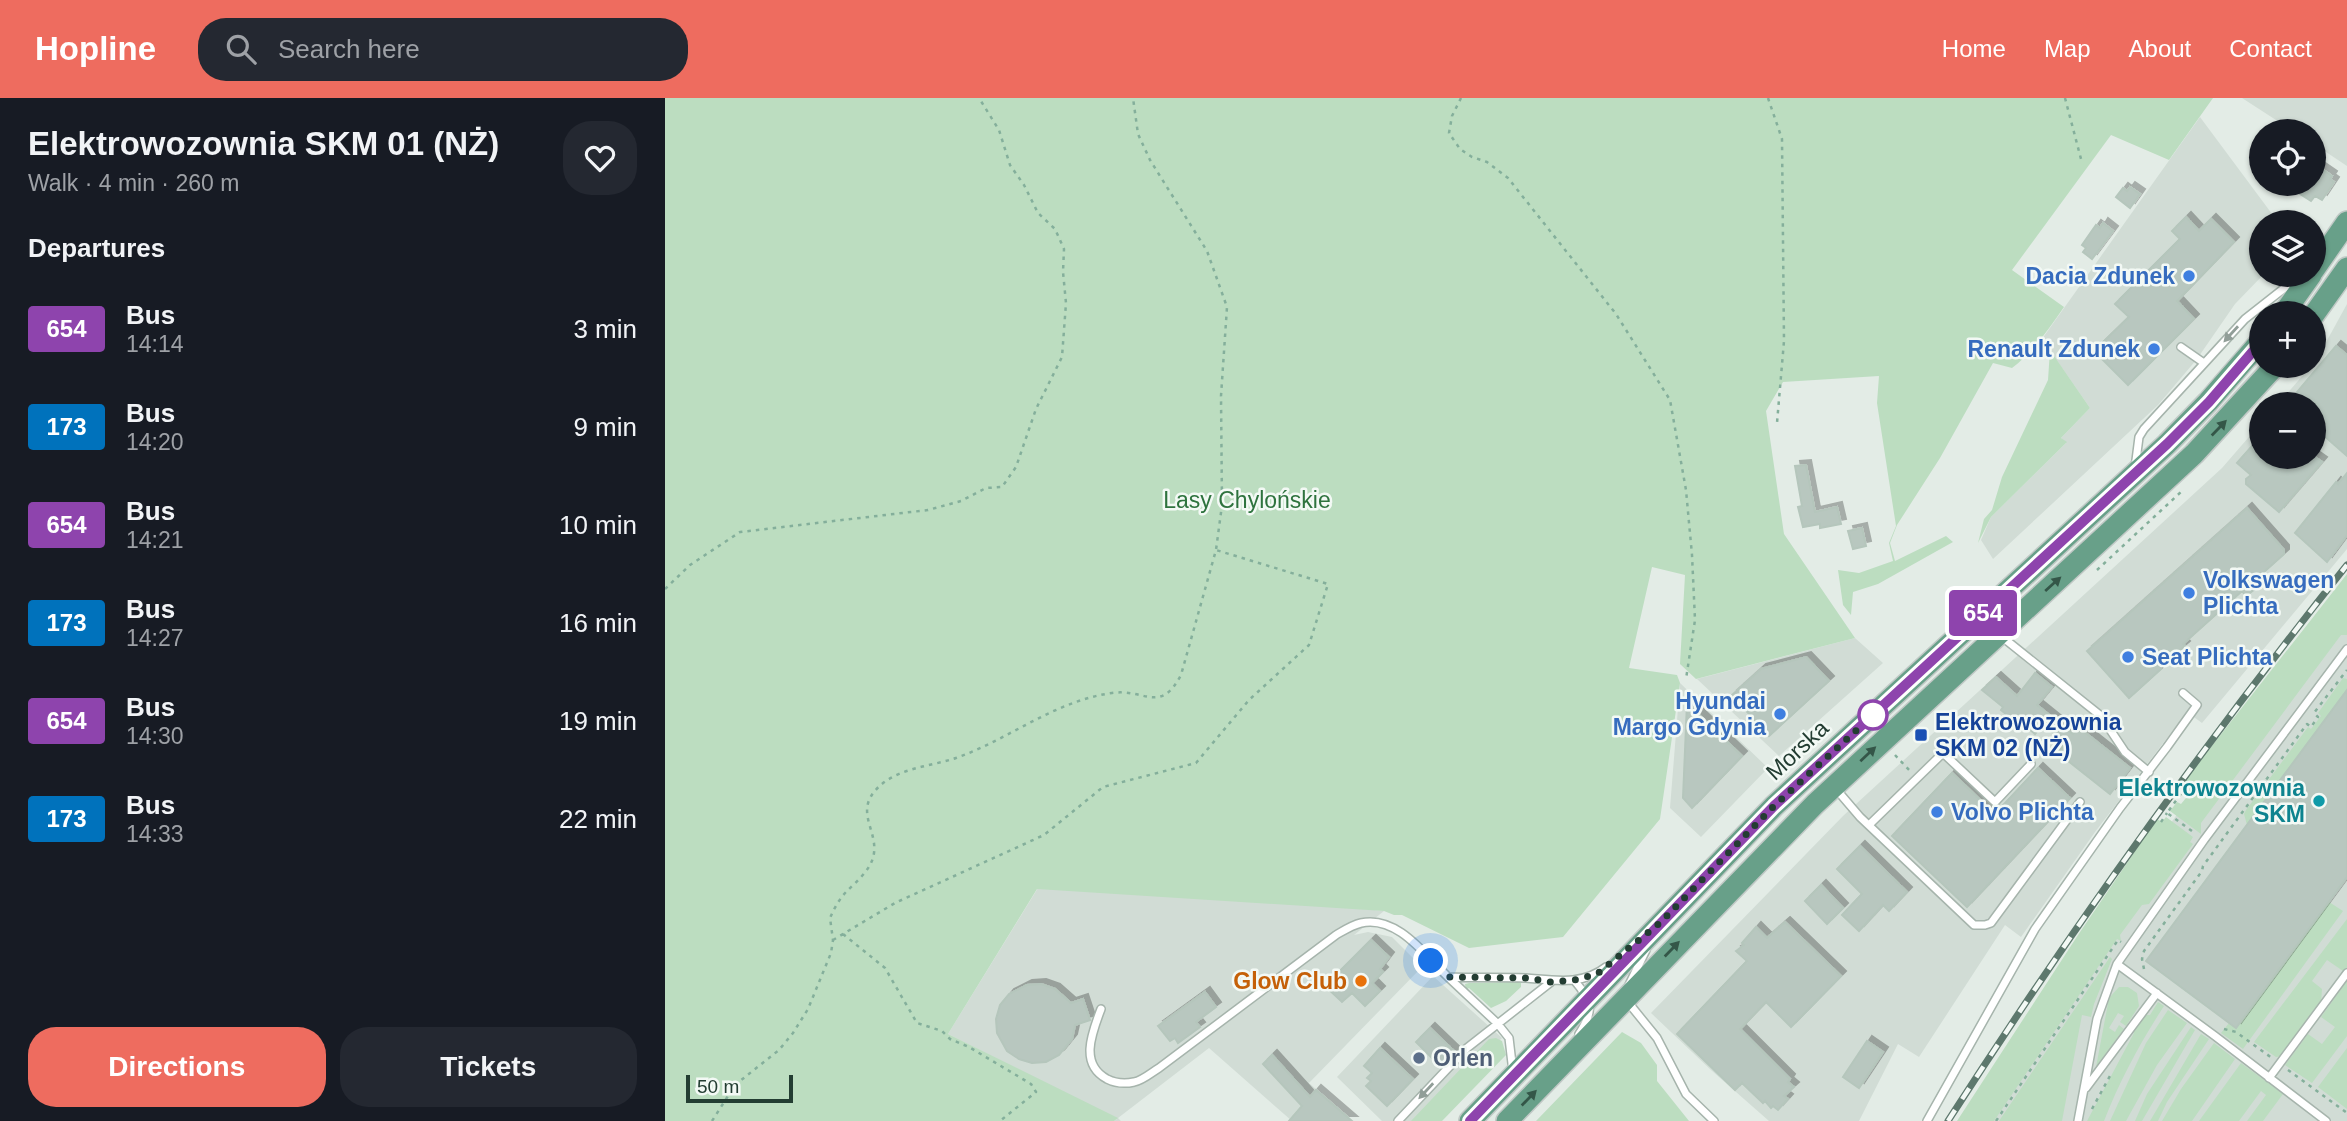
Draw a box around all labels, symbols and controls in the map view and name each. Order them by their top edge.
search box [198,18,688,81]
text: Hopline [35,30,156,67]
icon: search [222,30,260,68]
text: Search here [278,34,420,64]
text: Home [1942,35,2006,62]
text: Map [2044,35,2091,62]
text: About [2129,35,2191,62]
text: Contact [2229,35,2312,62]
map controls [2249,119,2326,469]
button: locate [2249,119,2326,196]
button: heart [563,121,637,195]
text: Elektrowozownia SKM 01 (NŻ) [28,125,499,162]
text: Walk · 4 min · 260 m [28,170,239,196]
button: layers [2249,210,2326,287]
text: Departures [28,233,165,263]
place label: Dacia Zdunek [2025,263,2175,289]
marker: Dacia Zdunek [2181,268,2197,284]
text: Bus [126,300,175,330]
button: + [2249,301,2326,378]
text: 3 min [573,314,637,344]
text: 654 [46,315,87,342]
one-way arrow [2223,325,2239,342]
text: 14:14 [126,331,184,357]
place label: Renault Zdunek [1967,336,2140,362]
marker: Renault Zdunek [2146,341,2162,357]
button: − [2249,392,2326,469]
text: Bus [126,398,175,428]
text: 9 min [573,412,637,442]
text: 173 [46,413,87,440]
one-way arrow [2210,419,2227,436]
text: 14:20 [126,429,184,455]
park label: Lasy Chylońskie [1163,487,1331,513]
text: Bus [126,496,175,526]
text: 10 min [559,510,637,540]
text: 654 [46,511,87,538]
text: 14:21 [126,527,184,553]
place label: Volkswagen Plichta [2203,567,2334,619]
one-way arrow [2044,576,2061,592]
marker: Volkswagen Plichta [2181,585,2197,601]
line badge: 654 [1943,590,2023,636]
text: Bus [126,594,175,624]
text: 654 [1963,599,2003,626]
text: 16 min [559,608,637,638]
text: 173 [46,609,87,636]
text: 14:27 [126,625,184,651]
place label: Seat Plichta [2142,644,2273,670]
marker: Seat Plichta [2120,649,2136,665]
place label: Hyundai Margo Gdynia [1613,688,1766,740]
text: Bus [126,692,175,722]
unlabelled marker [1858,700,1888,730]
text: 19 min [559,706,637,736]
marker: Hyundai Margo Gdynia [1772,706,1788,722]
text: 654 [46,707,87,734]
place label: Elektrowozownia SKM 02 (NŻ) [1935,709,2122,761]
street label: Morska [1761,715,1834,785]
text: 14:30 [126,723,184,749]
marker: Elektrowozownia SKM 02 (NŻ) [1913,727,1929,743]
one-way arrow [1859,746,1877,762]
place label: Elektrowozownia SKM [2118,775,2305,827]
text: Bus [126,790,175,820]
marker: Elektrowozownia SKM [2311,793,2327,809]
place label: Volvo Plichta [1951,799,2094,825]
text: 22 min [559,804,637,834]
marker: Volvo Plichta [1929,804,1945,820]
text: 173 [46,805,87,832]
text: 14:33 [126,821,184,847]
one-way arrow [1663,941,1679,958]
your location [1413,943,1448,978]
place label: Glow Club [1233,968,1347,994]
marker: Glow Club [1353,973,1369,989]
button: Directions [28,1027,326,1107]
button: Tickets [340,1027,637,1107]
place label: Orlen [1433,1045,1493,1071]
marker: Orlen [1411,1050,1427,1066]
scale bar [686,1072,793,1104]
text: 50 m [697,1076,739,1097]
one-way arrow [1418,1082,1434,1099]
one-way arrow [1521,1090,1537,1107]

